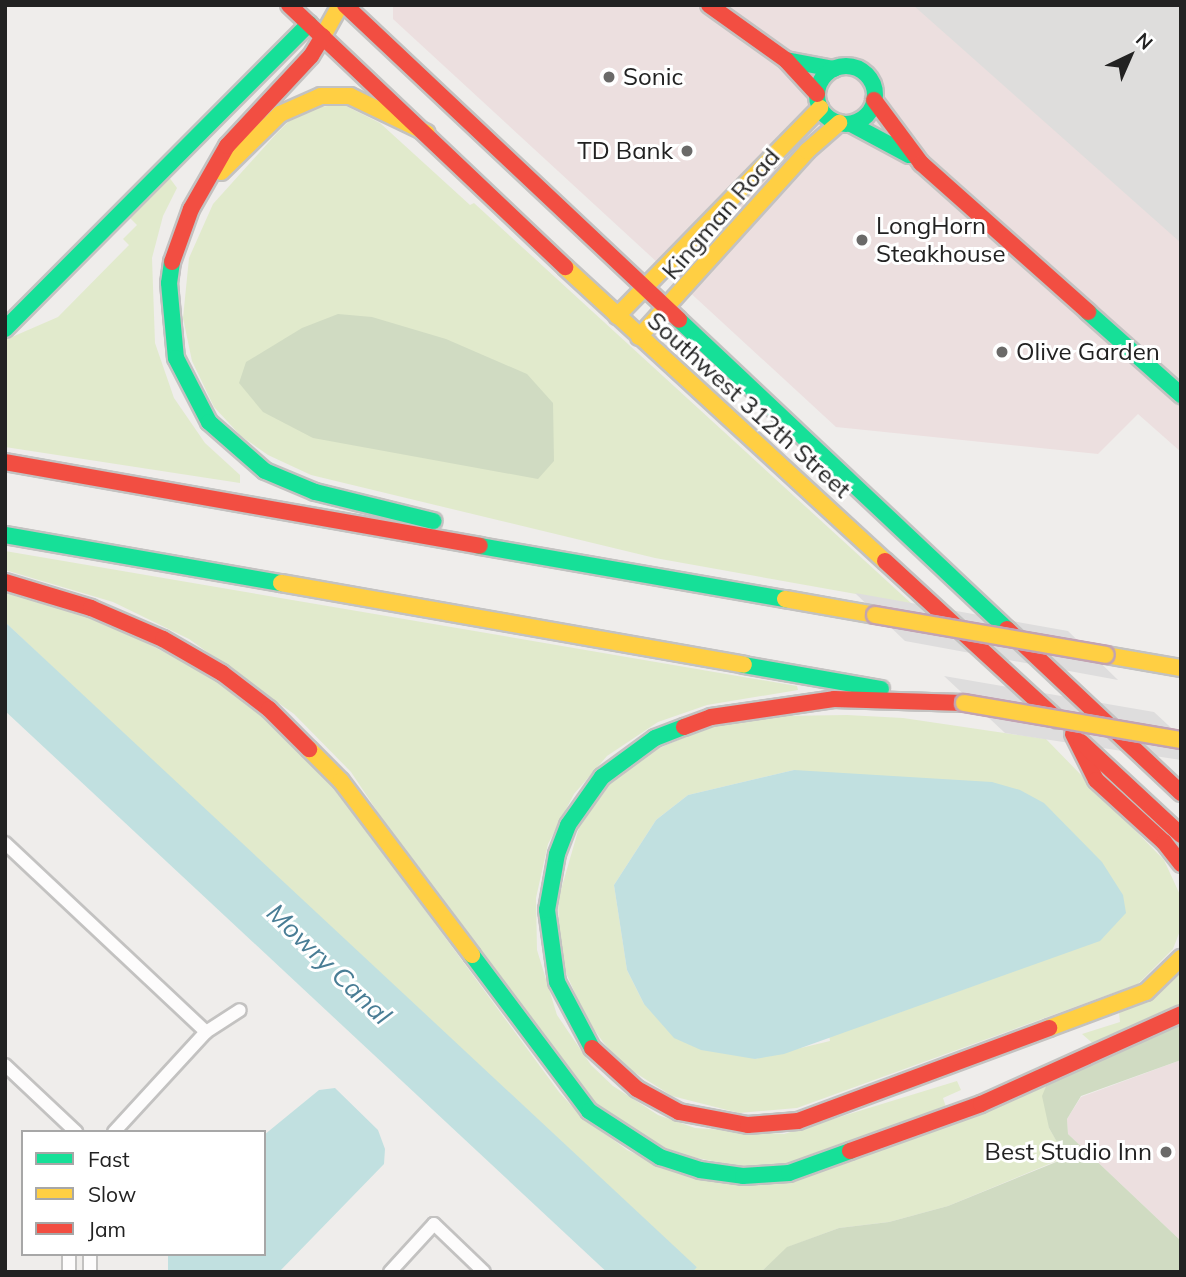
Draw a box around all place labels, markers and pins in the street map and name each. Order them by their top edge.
place label: Sonic [623,63,683,91]
marker: Sonic [601,69,617,85]
place label: TD Bank [577,137,673,165]
marker: TD Bank [679,143,695,159]
place label: LongHorn Steakhouse [876,212,1006,268]
marker: LongHorn Steakhouse [854,232,870,248]
place label: Olive Garden [1016,338,1160,366]
marker: Olive Garden [994,344,1010,360]
place label: Best Studio Inn [985,1138,1152,1166]
marker: Best Studio Inn [1158,1144,1174,1160]

